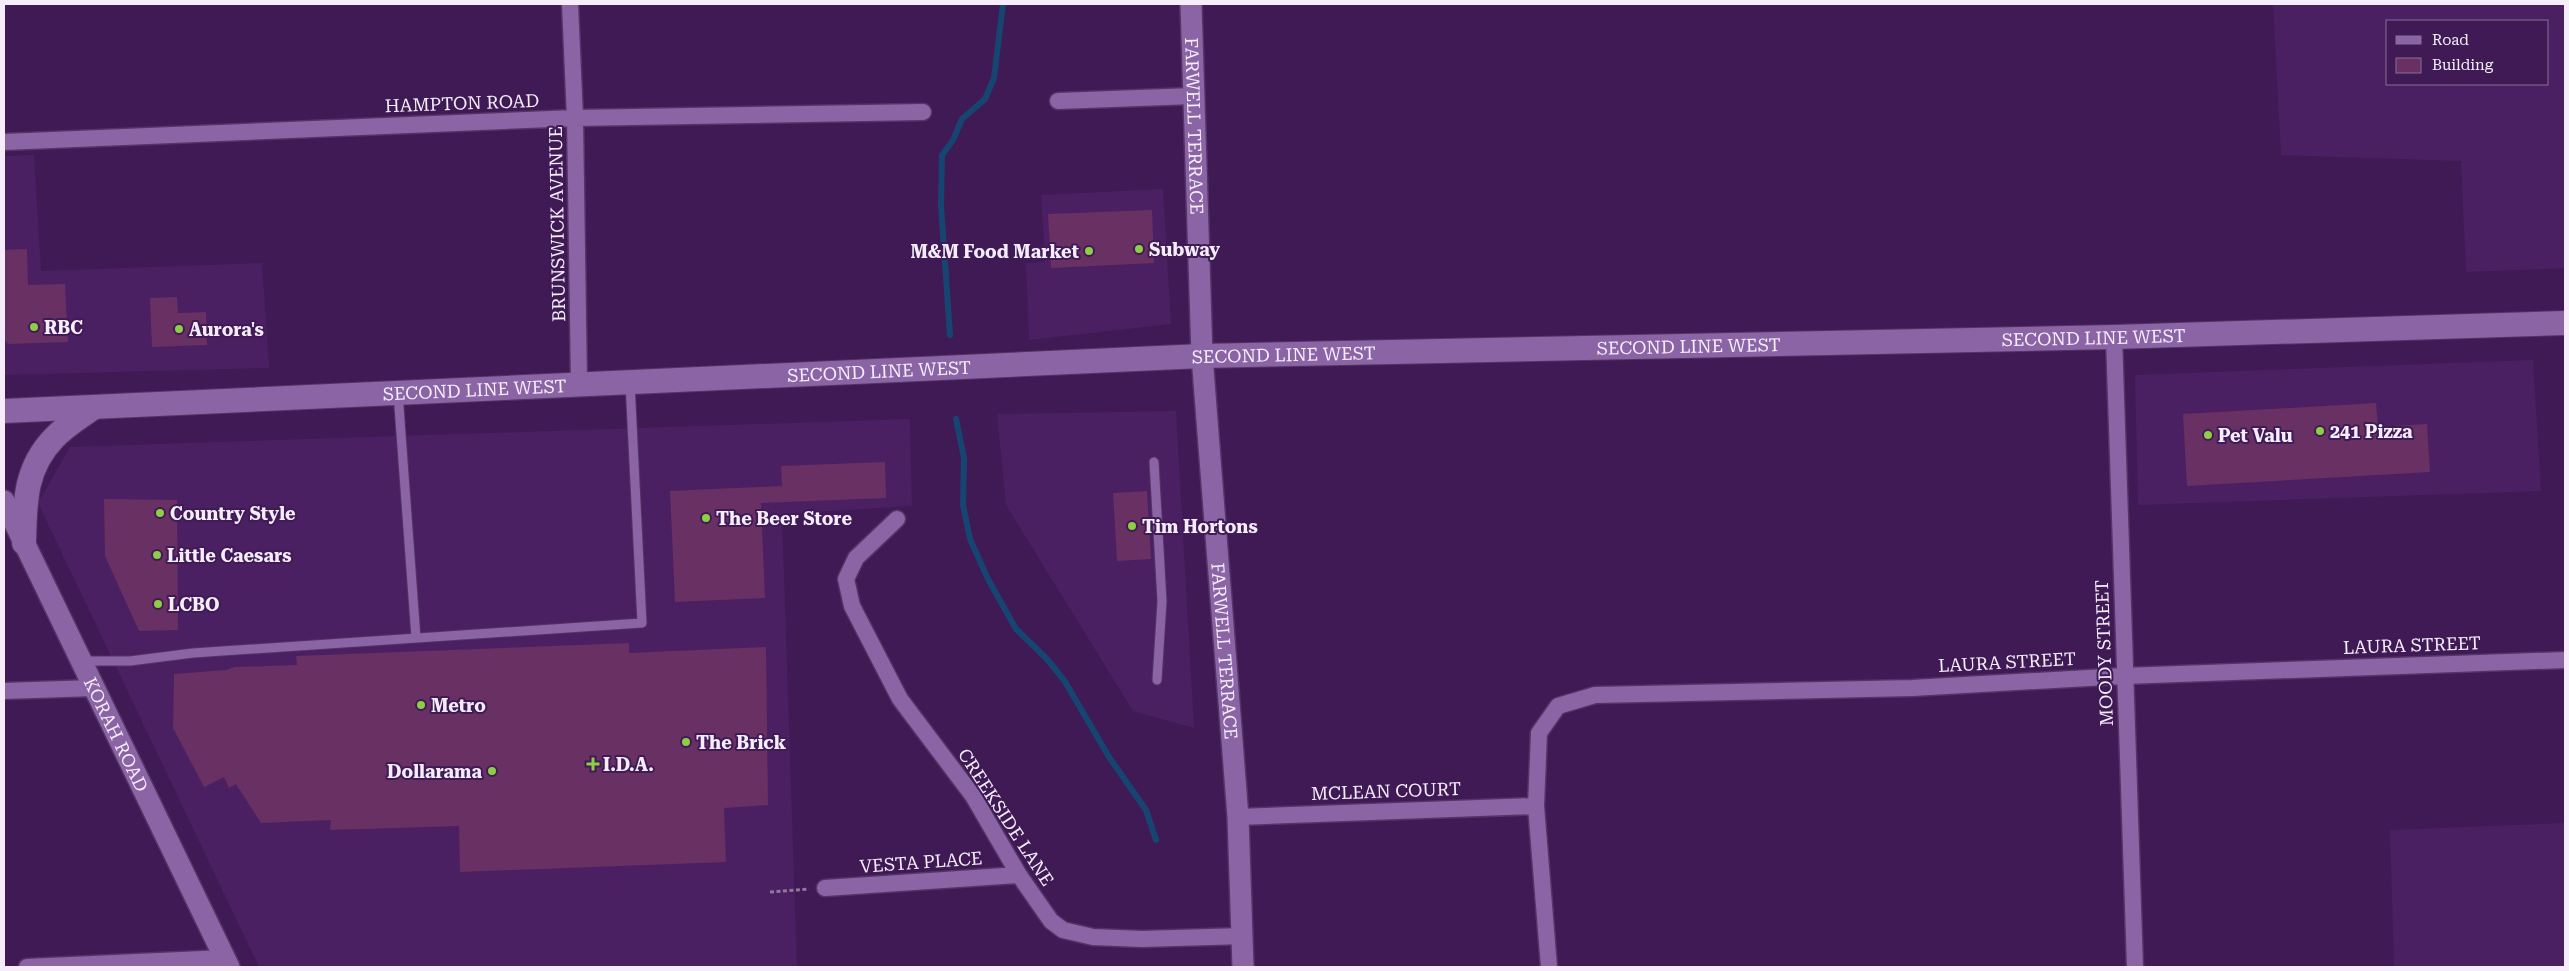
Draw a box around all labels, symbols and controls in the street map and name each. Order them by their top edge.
legend [2386,20,2549,85]
text: Road [2432,31,2469,49]
street label: FARWELL TERRACE [1182,37,1208,215]
text: Building [2432,56,2494,74]
street label: HAMPTON ROAD [385,90,540,116]
street label: BRUNSWICK AVENUE [545,126,569,322]
place label: Subway [1149,239,1220,260]
place label: M&M Food Market [910,241,1079,262]
marker: Subway [1133,243,1145,255]
marker: M&M Food Market [1083,245,1095,257]
place label: RBC [44,317,83,338]
place label: Aurora's [189,319,264,340]
marker: RBC [28,321,40,333]
marker: Aurora's [173,323,185,335]
street label: SECOND LINE WEST [2001,324,2186,350]
street label: SECOND LINE WEST [1596,333,1781,358]
street label: SECOND LINE WEST [1191,342,1376,367]
street label: SECOND LINE WEST [787,356,971,386]
street label: SECOND LINE WEST [382,375,567,404]
place label: 241 Pizza [2330,421,2413,442]
place label: Pet Valu [2218,425,2293,446]
marker: 241 Pizza [2314,425,2326,437]
marker: Pet Valu [2202,429,2214,441]
place label: Country Style [170,503,296,524]
marker: Country Style [154,507,166,519]
place label: The Beer Store [716,508,852,529]
marker: The Beer Store [700,512,712,524]
place label: Tim Hortons [1142,516,1258,537]
marker: Tim Hortons [1126,520,1138,532]
place label: Little Caesars [167,545,291,566]
marker: Little Caesars [151,549,163,561]
street label: FARWELL TERRACE [1208,562,1242,740]
street label: MOODY STREET [2091,580,2117,726]
place label: LCBO [168,594,219,615]
marker: LCBO [152,598,164,610]
street label: LAURA STREET [2343,632,2481,658]
street label: LAURA STREET [1938,648,2076,676]
street label: KORAH ROAD [80,674,153,795]
place label: Metro [431,695,486,716]
marker: Metro [415,699,427,711]
place label: The Brick [696,732,787,753]
marker: The Brick [680,736,692,748]
street label: CREEKSIDE LANE [954,744,1058,890]
place label: I.D.A. [603,754,654,775]
marker: I.D.A. [587,758,599,770]
place label: Dollarama [387,761,482,782]
marker: Dollarama [486,765,498,777]
street label: MCLEAN COURT [1311,778,1461,804]
street label: VESTA PLACE [859,847,983,877]

